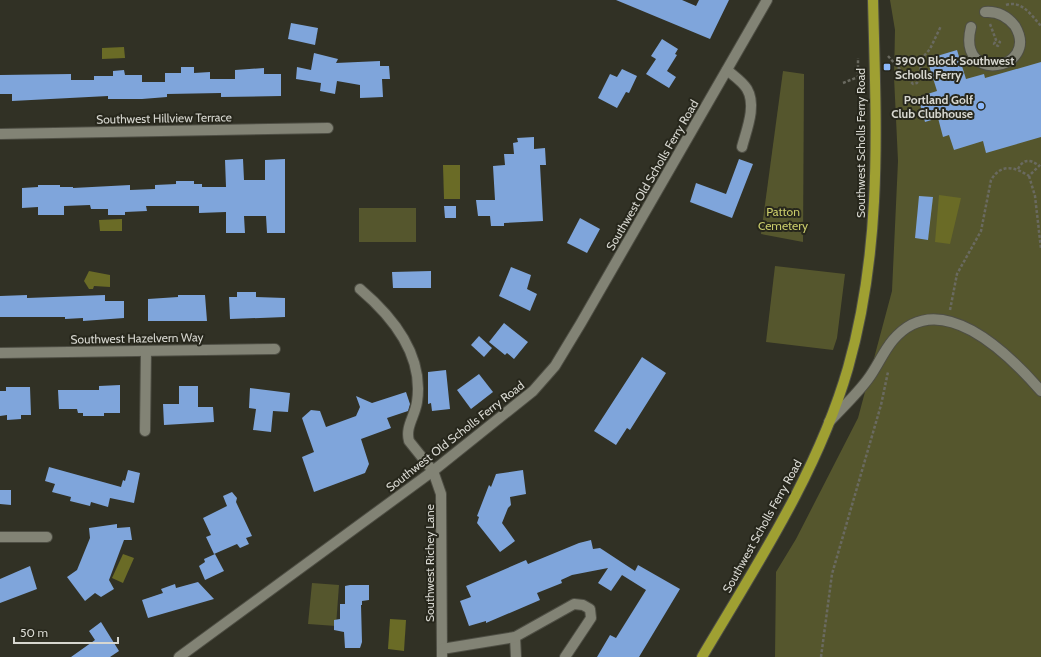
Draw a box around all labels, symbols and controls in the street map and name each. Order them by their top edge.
place label: 5900 Block Southwest Scholls Ferry [895,53,1014,82]
marker: 5900 Block Southwest Scholls Ferry [882,62,892,72]
street label: Southwest Scholls Ferry Road [853,68,868,218]
place label: Portland Golf Club Clubhouse [891,92,973,121]
street label: Southwest Old Scholls Ferry Road [603,97,701,253]
marker: Portland Golf Club Clubhouse [976,101,986,111]
street label: Southwest Hillview Terrace [96,109,232,127]
park label: Patton Cemetery [758,204,808,233]
street label: Southwest Hazelvern Way [70,329,204,347]
street label: Southwest Old Scholls Ferry Road [383,377,527,495]
street label: Southwest Scholls Ferry Road [719,457,805,595]
street label: Southwest Richey Lane [422,504,437,622]
scale bar [14,619,118,645]
text: 50 m [20,625,48,640]

